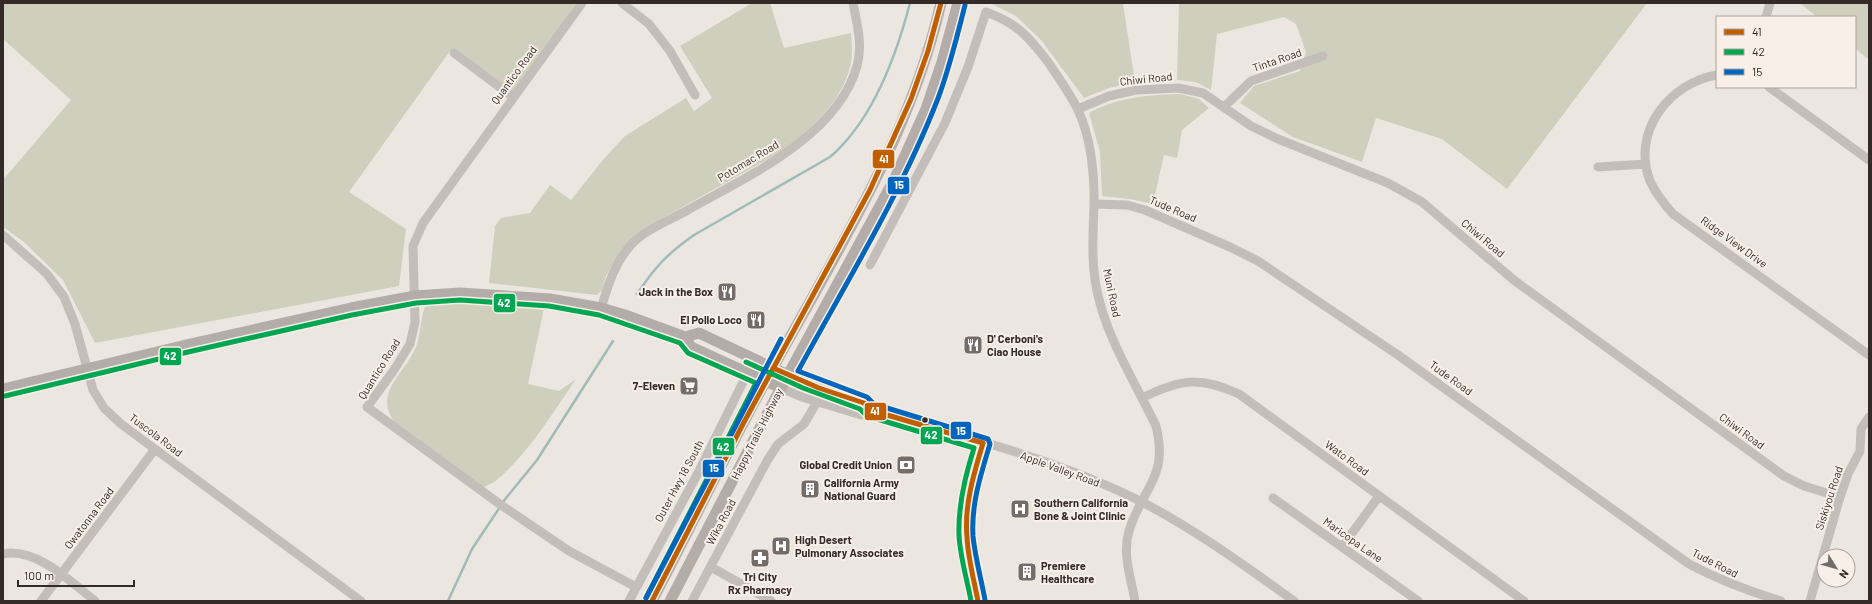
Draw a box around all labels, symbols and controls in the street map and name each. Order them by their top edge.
legend [1716,16,1856,88]
text: 41 [1752,24,1762,38]
street label: Quantico Road [488,43,539,106]
text: 42 [1752,44,1765,58]
street label: Tinta Road [1251,45,1303,74]
text: 15 [1752,64,1762,78]
street label: Chiwi Road [1119,69,1173,88]
street label: Potomac Road [715,137,781,184]
line badge: 41 [872,149,895,169]
text: 41 [879,152,889,165]
line badge: 15 [887,176,910,195]
text: 15 [894,178,904,191]
street label: Tude Road [1148,193,1199,224]
street label: Ridge View Drive [1698,213,1770,270]
street label: Chiwi Road [1459,216,1508,260]
street label: Muni Road [1101,268,1124,318]
restaurant icon: Jack in the Box [716,281,738,303]
place label: Jack in the Box [639,285,713,298]
line badge: 42 [493,293,516,313]
text: 42 [498,296,510,309]
restaurant icon: El Pollo Loco [745,309,767,331]
place label: El Pollo Loco [680,313,742,326]
place label: D' Cerboni's Ciao House [987,332,1043,358]
restaurant icon: D' Cerboni's Ciao House [962,334,984,356]
street label: Quantico Road [355,336,402,401]
line badge: 42 [159,347,182,366]
text: 42 [164,349,176,362]
street label: Tude Road [1427,358,1475,398]
supermarket icon: 7-Eleven [678,375,700,397]
place label: 7-Eleven [633,379,675,392]
street label: Happy Trails Highway [728,386,785,481]
line badge: 41 [864,402,887,421]
text: 41 [870,404,880,417]
street label: Tuscola Road [127,410,186,459]
street label: Chiwi Road [1717,410,1767,451]
unlabelled marker [920,415,930,425]
line badge: 15 [950,421,972,440]
text: 15 [956,424,966,437]
line badge: 42 [920,426,943,445]
text: 42 [925,428,937,441]
street label: Outer Hwy 18 South [651,437,706,524]
line badge: 42 [712,437,735,456]
street label: Wato Road [1323,437,1372,478]
text: 42 [717,440,729,453]
street label: Apple Valley Road [1019,448,1102,489]
bank icon: Global Credit Union [895,454,917,476]
place label: Global Credit Union [799,458,892,471]
line badge: 15 [702,459,725,478]
text: 15 [709,461,719,474]
street label: Siskiyou Road [1812,464,1845,531]
place label: California Army National Guard [824,476,900,502]
building icon: California Army National Guard [799,478,821,500]
street label: Owatonna Road [61,484,116,551]
place label: Southern California Bone & Joint Clinic [1034,496,1128,522]
street label: Wika Road [703,497,738,547]
hospital icon: Southern California Bone & Joint Clinic [1009,498,1031,520]
street label: Maricopa Lane [1321,514,1386,565]
place label: High Desert Pulmonary Associates [795,533,904,559]
hospital icon: High Desert Pulmonary Associates [770,535,792,557]
street label: Tude Road [1690,545,1740,580]
pharmacy icon: Tri City Rx Pharmacy [749,547,771,569]
north arrow [1816,548,1856,588]
place label: Premiere Healthcare [1041,559,1094,585]
building icon: Premiere Healthcare [1016,561,1038,583]
scale bar [18,562,134,588]
text: N [1837,567,1852,581]
text: 100 m [24,568,54,582]
place label: Tri City Rx Pharmacy [728,570,792,596]

